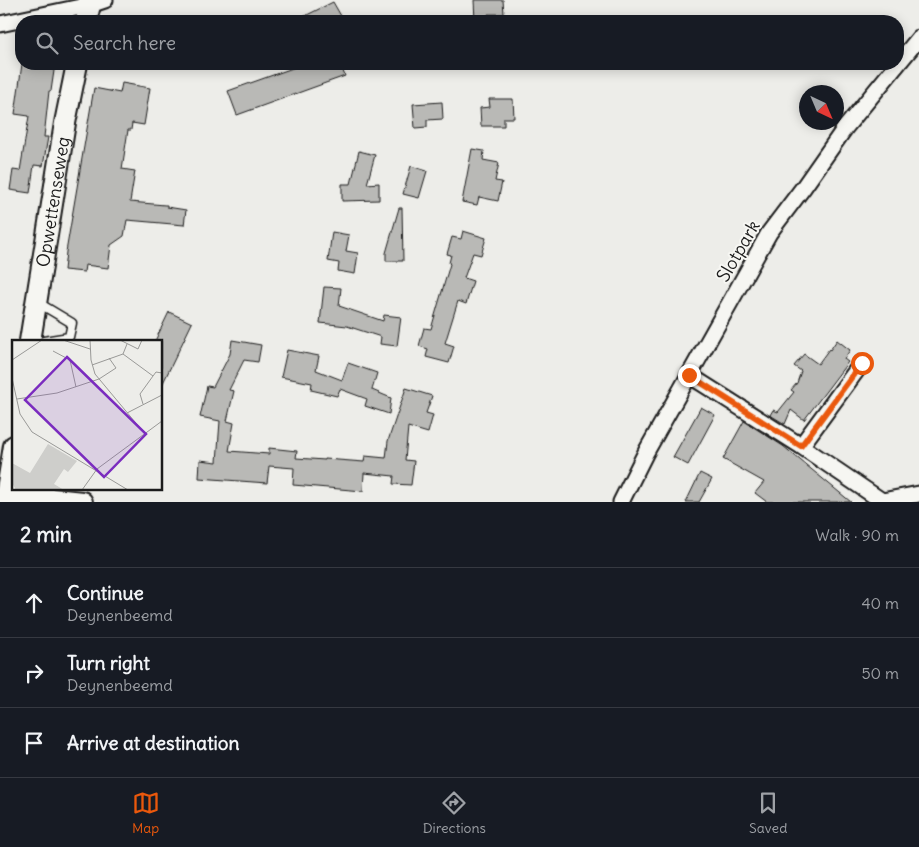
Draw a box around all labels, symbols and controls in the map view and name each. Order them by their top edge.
search box [15,15,904,70]
icon: search [33,29,61,57]
text: Search here [73,31,176,55]
north arrow [799,85,844,130]
street label: Opwettenseweg [31,135,74,269]
street label: Slotpark [711,216,765,286]
inset map [12,340,162,490]
route start [851,352,874,375]
route end [678,364,701,387]
text: 2 min [20,521,72,548]
text: Walk · 90 m [815,525,899,545]
text: Continue [67,581,144,605]
icon: ahead [20,589,48,617]
text: 40 m [861,593,899,613]
text: Deynenbeemd [67,605,173,625]
text: Turn right [67,651,150,675]
icon: right [20,659,48,687]
text: 50 m [861,663,899,683]
text: Deynenbeemd [67,675,173,695]
icon: arrive [20,729,48,757]
text: Arrive at destination [67,731,240,755]
tab: Map [132,789,160,837]
tab: Directions [423,789,486,837]
tab: Saved [749,789,787,837]

